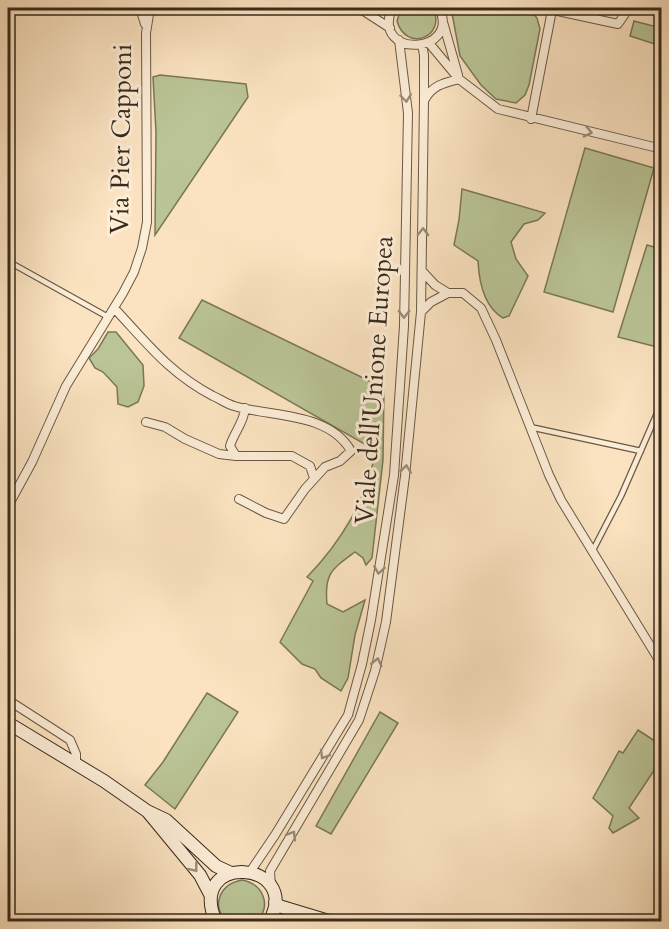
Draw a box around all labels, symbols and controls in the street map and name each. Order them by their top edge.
street label: Via Pier Capponi [102,43,140,235]
one-way arrow [399,93,412,102]
one-way arrow [583,124,593,137]
one-way arrow [416,228,429,237]
street label: Viale dell'Unione Europea [346,234,402,526]
one-way arrow [398,309,411,318]
one-way arrow [399,464,412,473]
one-way arrow [373,565,385,575]
one-way arrow [370,657,383,667]
one-way arrow [319,749,331,759]
one-way arrow [284,831,296,841]
one-way arrow [187,861,198,872]

